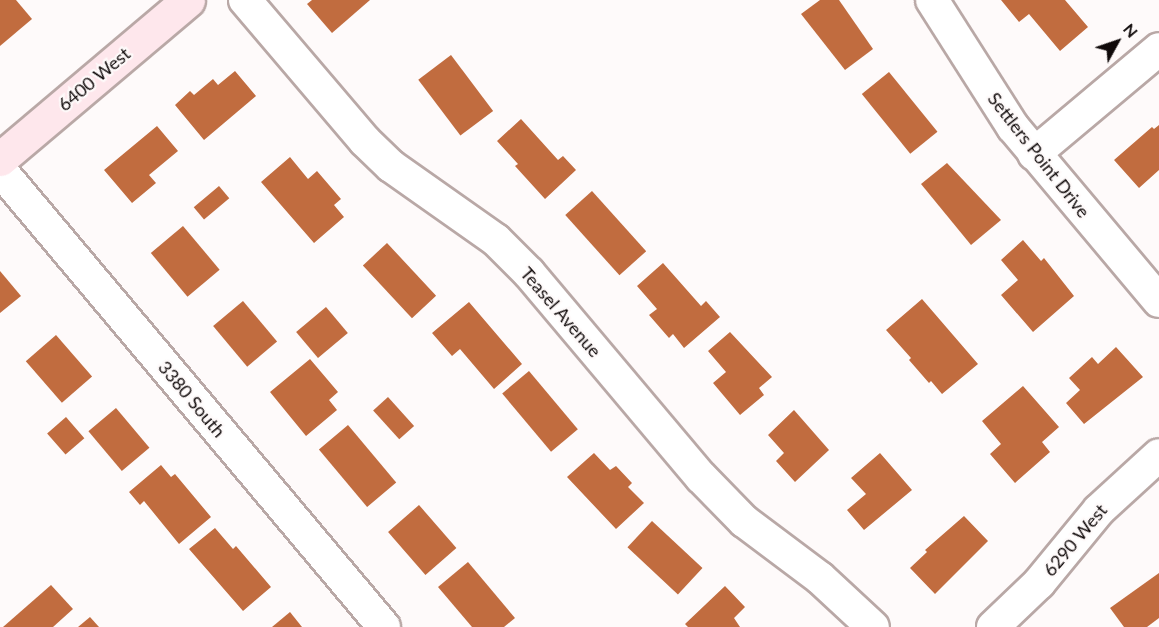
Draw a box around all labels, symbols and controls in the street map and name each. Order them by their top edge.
north arrow [1087,12,1147,72]
text: N [1120,19,1142,41]
street label: 6400 West [53,43,135,115]
street label: Settlers Point Drive [983,88,1095,222]
street label: Teasel Avenue [516,262,606,362]
street label: 3380 South [154,357,230,441]
street label: 6290 West [1039,499,1111,581]

